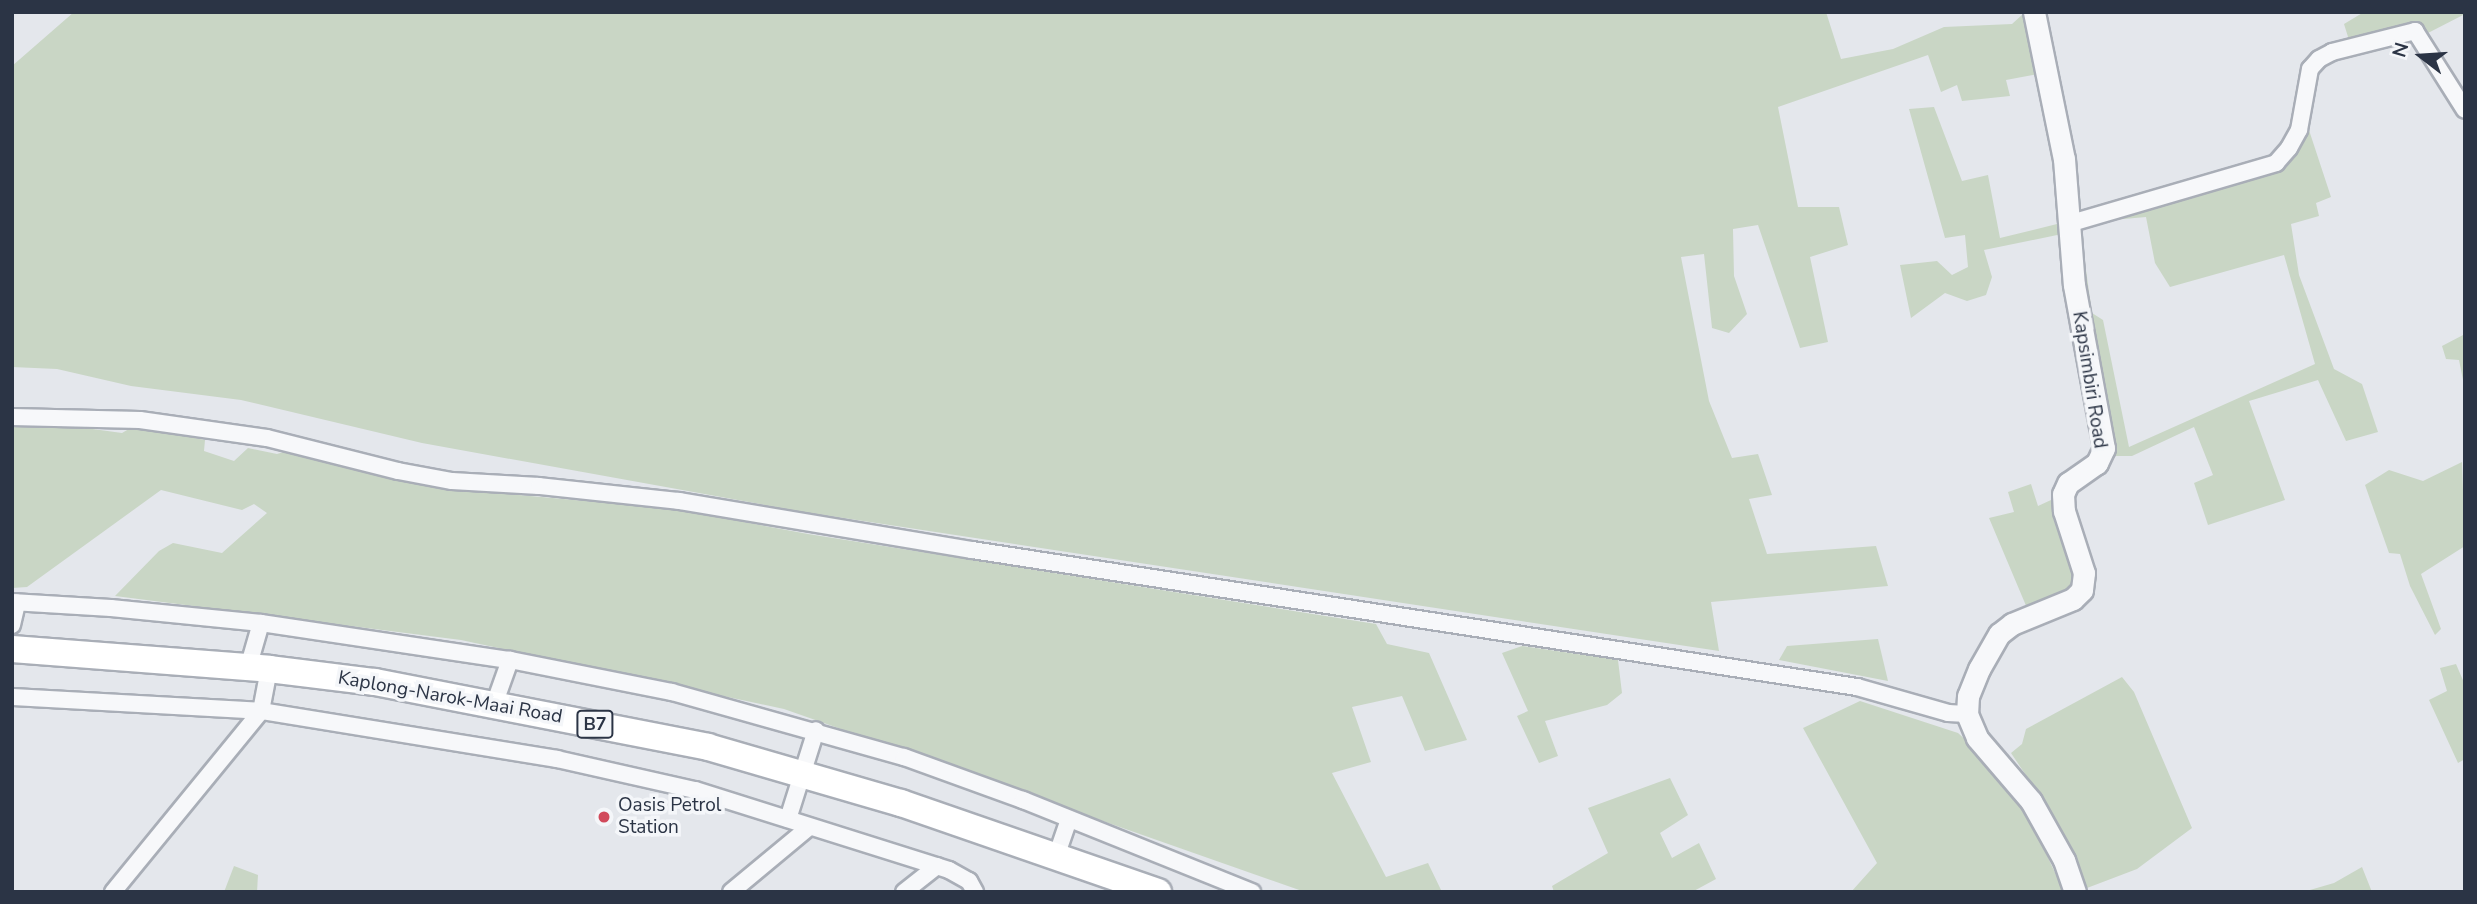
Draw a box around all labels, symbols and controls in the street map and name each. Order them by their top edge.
north arrow [2386,21,2456,91]
text: N [2386,39,2415,60]
street label: Kapsimbiri Road [2067,310,2111,450]
street label: Kaplong-Narok-Maai Road [336,667,564,729]
road number: B7 [576,710,614,738]
place label: Oasis Petrol Station [618,795,721,839]
marker: Oasis Petrol Station [596,809,612,825]

